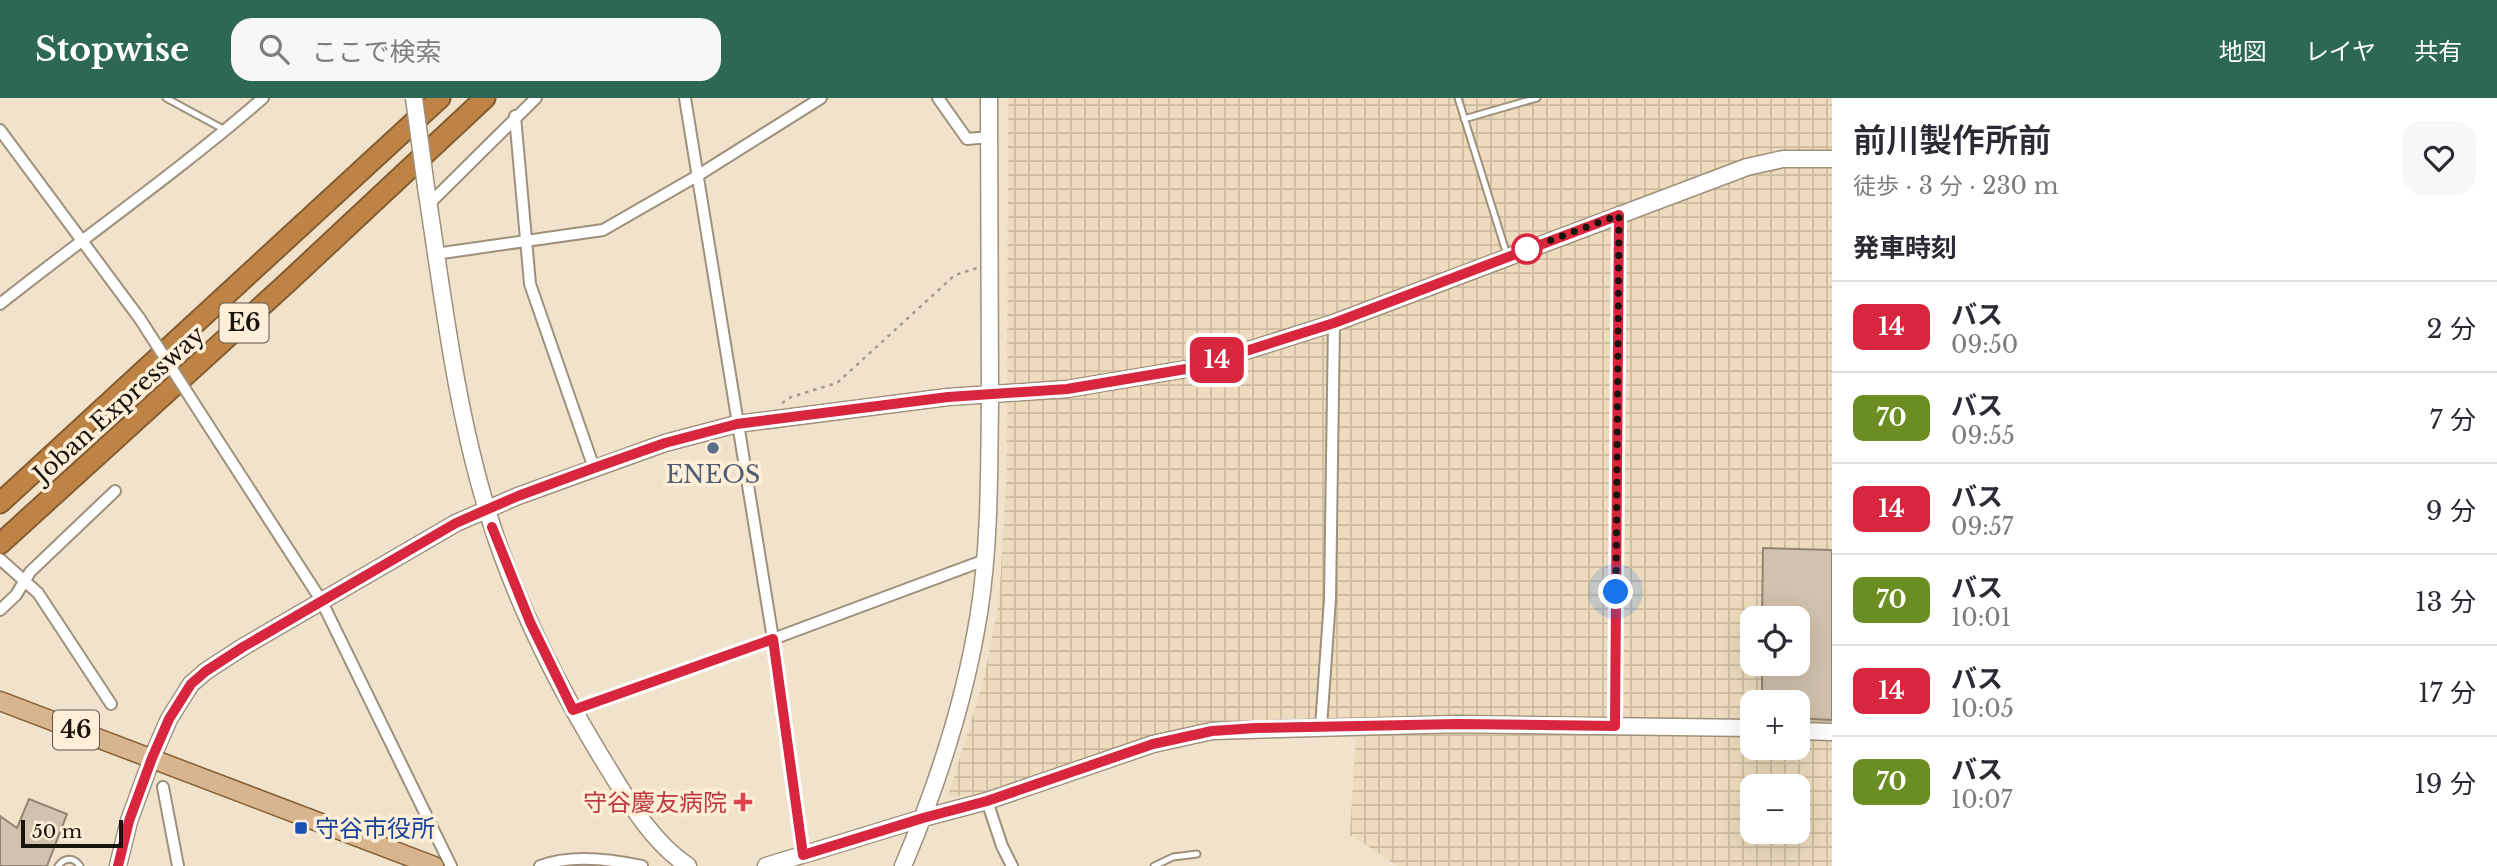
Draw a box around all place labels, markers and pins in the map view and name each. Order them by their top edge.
unlabelled marker [1512,234,1542,264]
marker: ENEOS [705,440,721,456]
place label: ENEOS [666,460,760,489]
place label: 守谷慶友病院 [583,788,727,817]
marker: 守谷慶友病院 [733,792,753,812]
place label: 守谷市役所 [315,814,435,843]
marker: 守谷市役所 [293,820,309,836]

